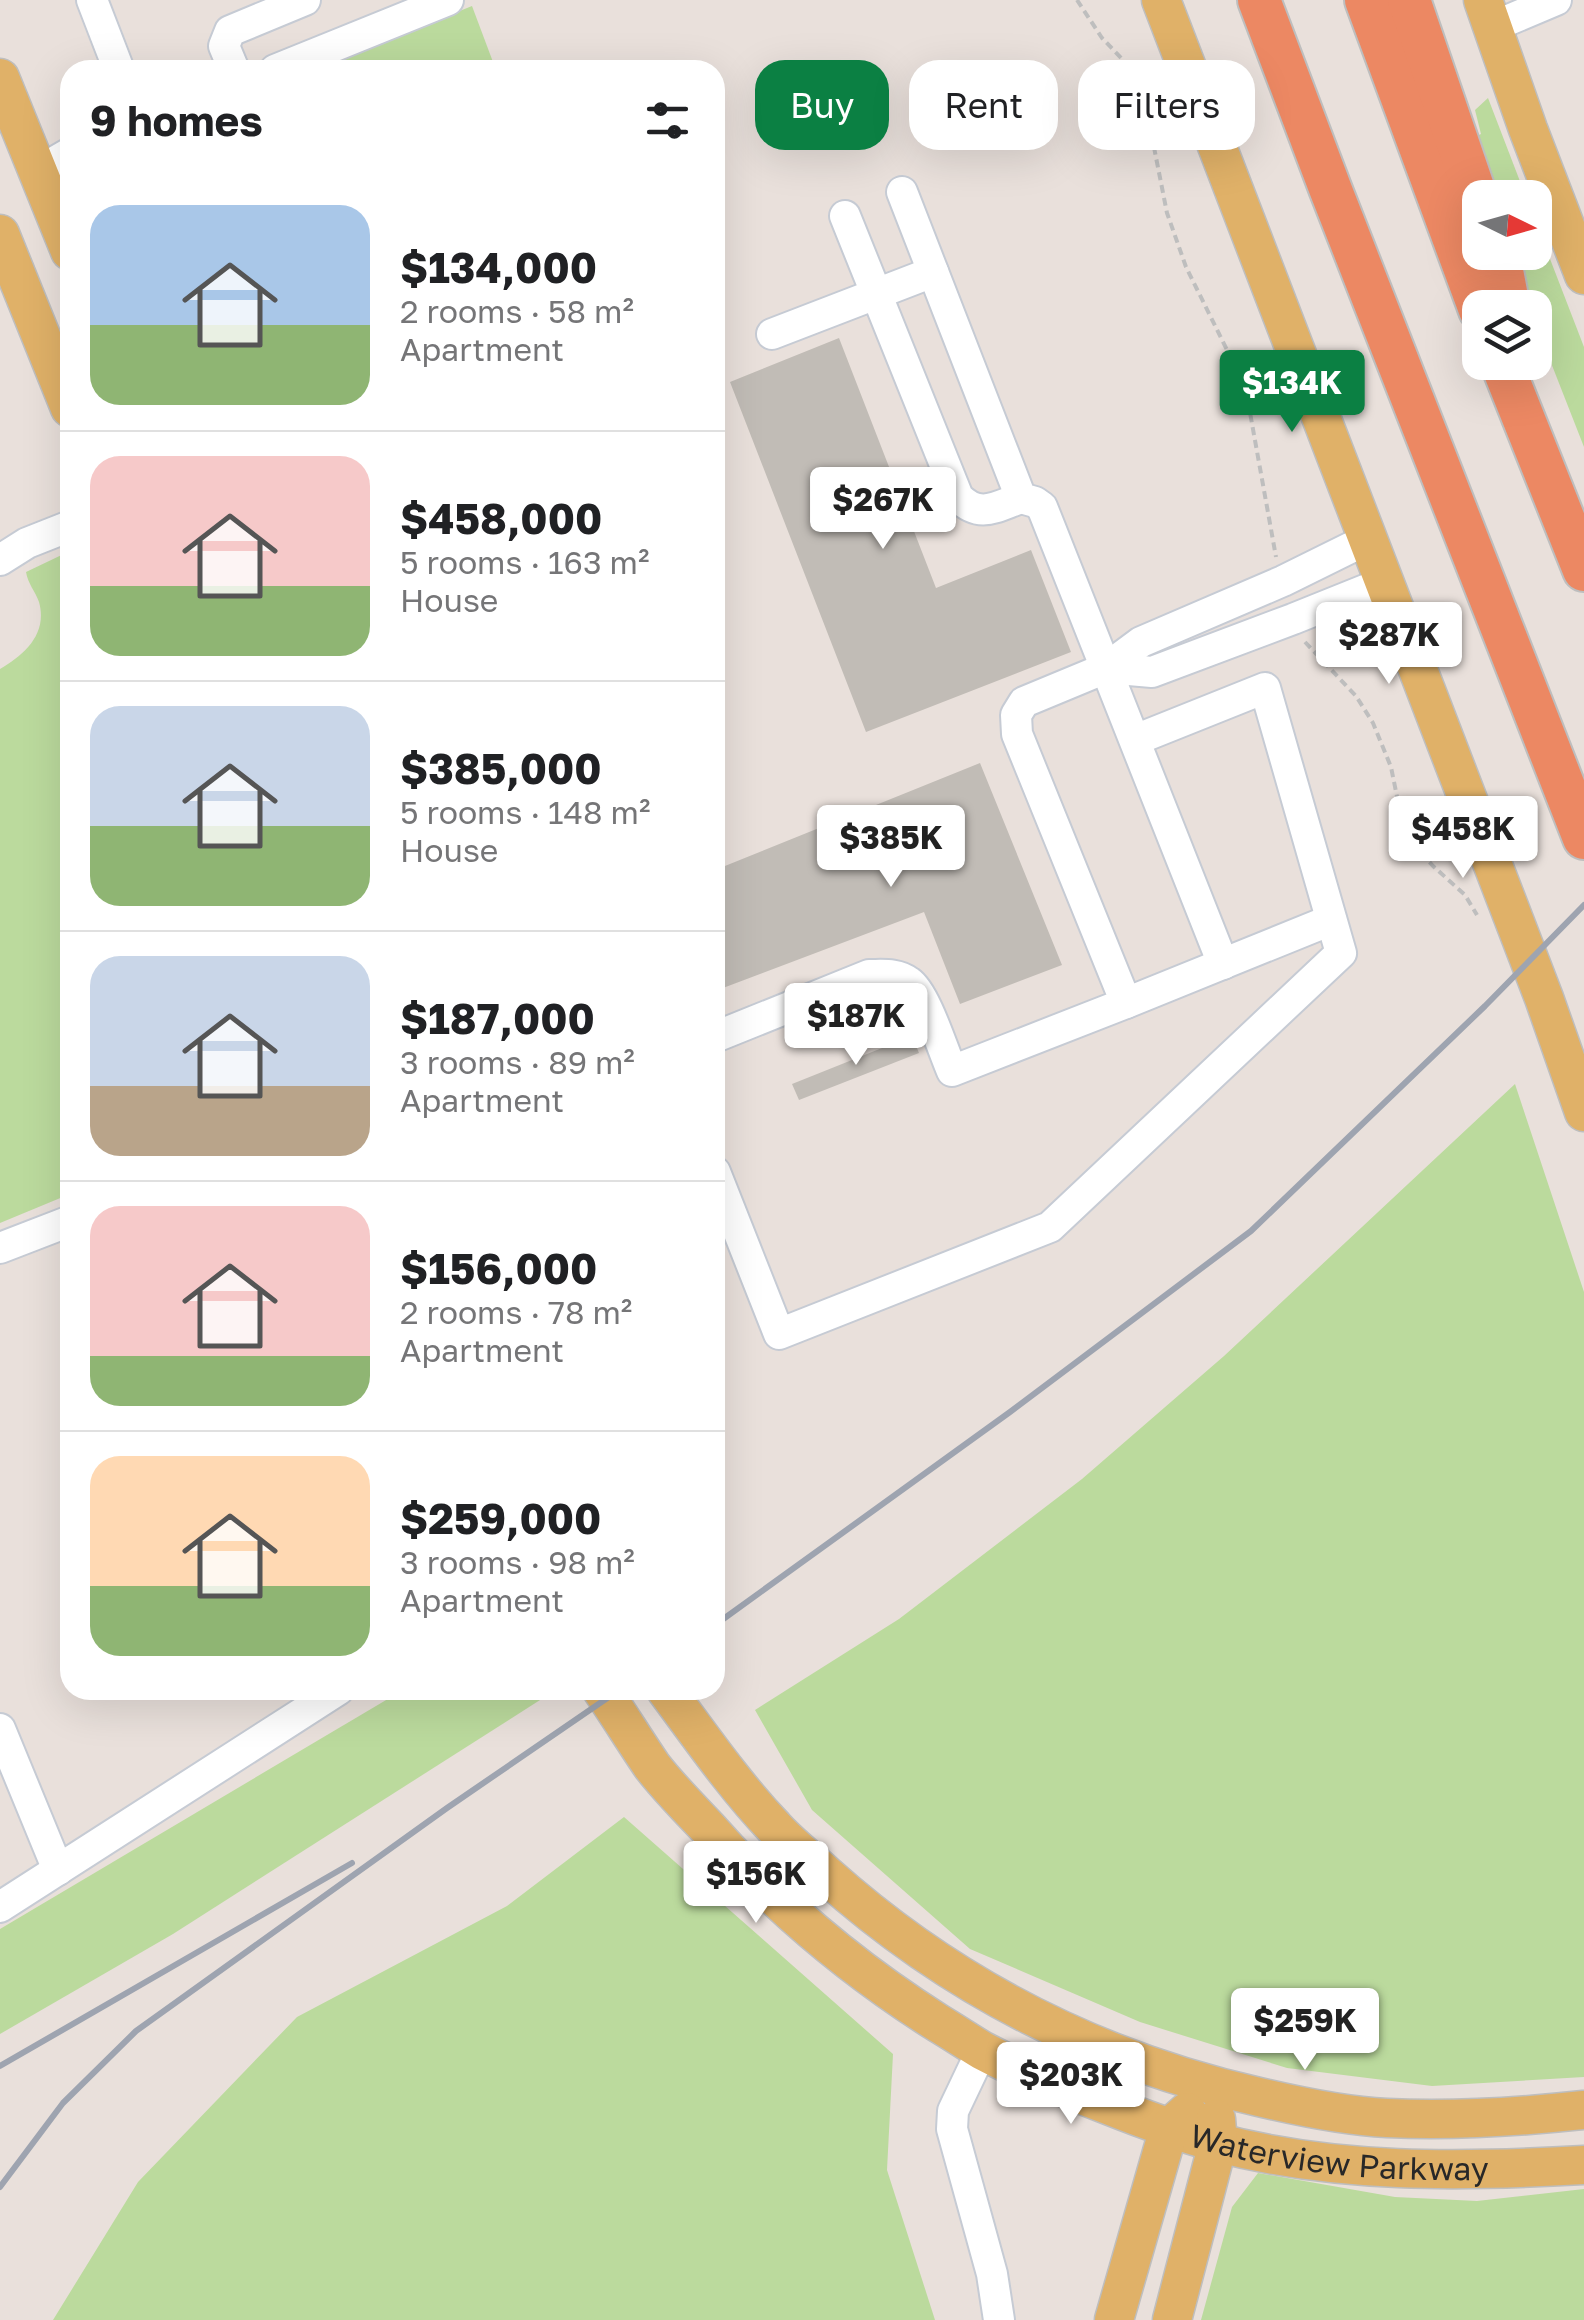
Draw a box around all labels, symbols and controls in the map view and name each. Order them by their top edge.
chip: Buy [755,60,889,150]
chip: Rent [909,60,1058,150]
chip: Filters [1078,60,1255,150]
icon: filters [640,93,695,148]
text: 9 homes [90,95,263,145]
north arrow [1462,180,1552,270]
map controls [1462,180,1552,380]
text: $134,000 [400,242,597,292]
icon: home [170,245,290,365]
button: layers [1462,290,1552,380]
text: 2 rooms · 58 m² [400,292,634,330]
text: Apartment [400,330,564,368]
pin: $134K [1222,350,1362,435]
text: $134K [1242,363,1342,401]
pin: $267K [813,467,953,552]
text: $267K [832,480,934,518]
text: $458,000 [400,493,602,543]
icon: home [170,496,290,616]
text: 5 rooms · 163 m² [400,543,649,581]
text: House [400,581,498,619]
pin: $287K [1319,602,1459,687]
text: $287K [1338,615,1440,653]
text: $385,000 [400,743,602,793]
icon: home [170,746,290,866]
text: 5 rooms · 148 m² [400,793,650,831]
pin: $458K [1393,796,1533,881]
pin: $385K [821,805,961,890]
text: $458K [1411,809,1515,847]
text: $385K [839,818,943,856]
text: House [400,831,498,869]
pin: $187K [786,983,926,1068]
text: $187,000 [400,993,595,1043]
icon: home [170,996,290,1116]
text: $187K [806,996,906,1034]
text: 3 rooms · 89 m² [400,1043,635,1081]
text: Apartment [400,1081,564,1119]
text: $156,000 [400,1243,597,1293]
icon: home [170,1246,290,1366]
text: 2 rooms · 78 m² [400,1293,632,1331]
text: Apartment [400,1331,564,1369]
text: $259,000 [400,1493,601,1543]
icon: home [170,1496,290,1616]
text: 3 rooms · 98 m² [400,1543,635,1581]
text: Apartment [400,1581,564,1619]
pin: $156K [686,1841,826,1926]
text: $156K [706,1854,806,1892]
pin: $259K [1235,1988,1375,2073]
text: $259K [1253,2001,1357,2039]
pin: $203K [1001,2042,1141,2127]
text: $203K [1019,2055,1123,2093]
street label: Waterview Parkway [1186,2116,1489,2187]

